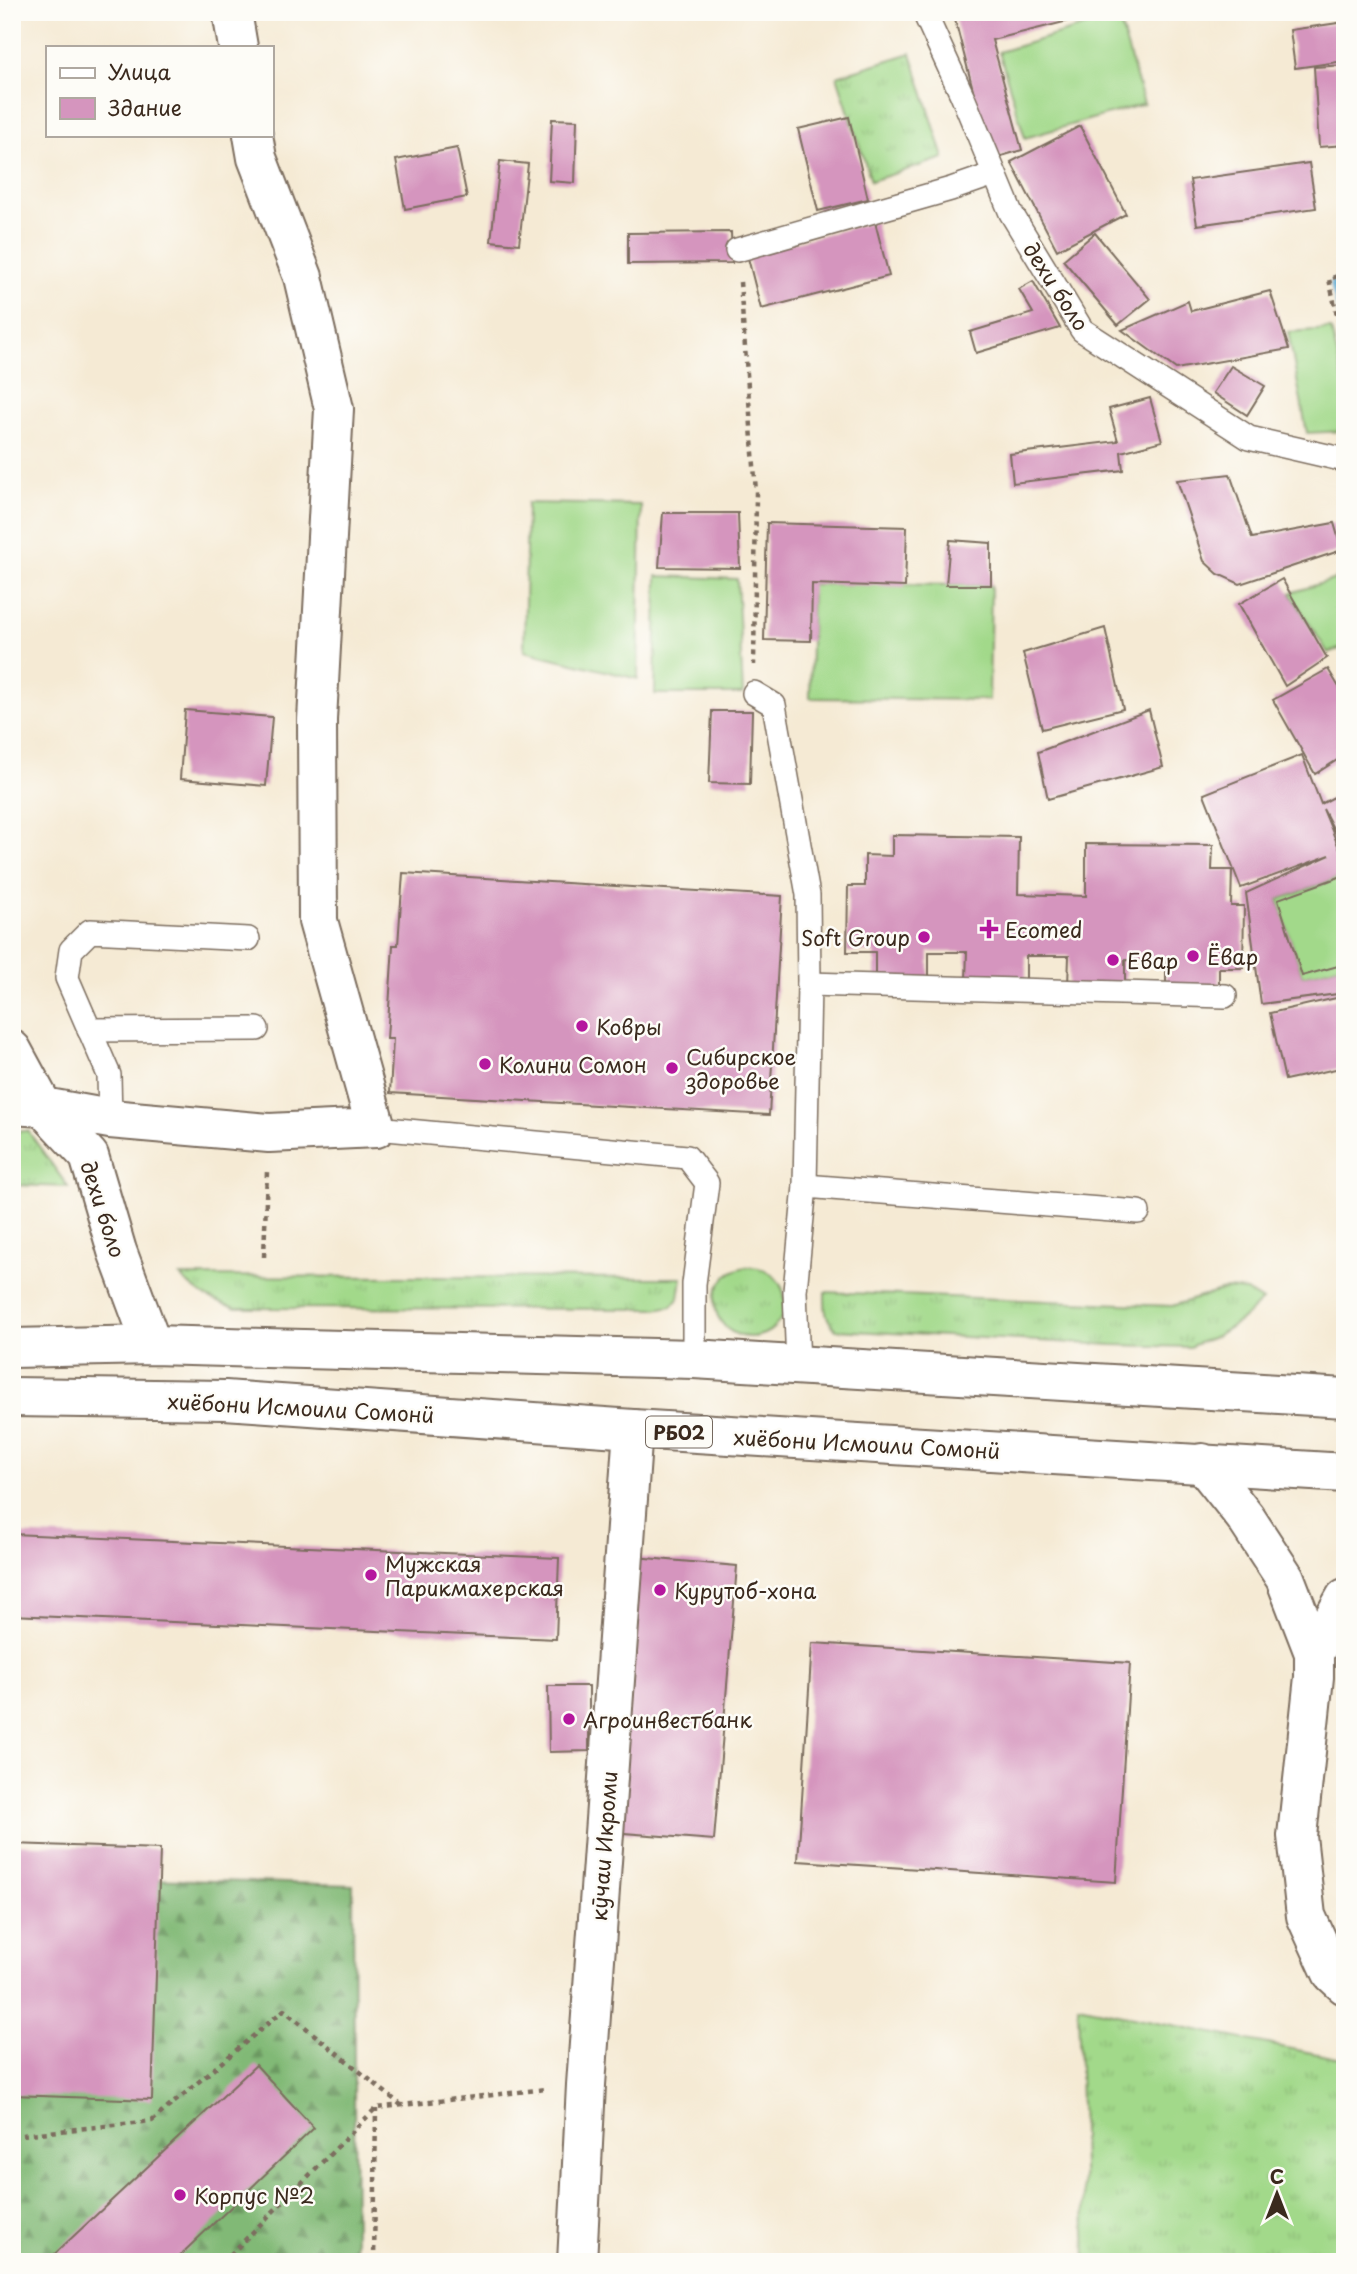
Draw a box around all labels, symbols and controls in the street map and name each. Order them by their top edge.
legend [46,46,273,136]
text: Улица [108,55,171,87]
text: Здание [108,91,182,123]
street label: дехи боло [1016,235,1098,337]
place label: Ecomed [1005,913,1082,945]
marker: Ecomed [979,919,999,939]
place label: Soft Group [801,921,910,953]
marker: Soft Group [916,929,932,945]
place label: Ёвар [1207,940,1258,972]
place label: Евар [1127,944,1178,976]
marker: Ёвар [1185,948,1201,964]
marker: Евар [1105,952,1121,968]
place label: Ковры [596,1010,662,1042]
marker: Ковры [574,1018,590,1034]
place label: Сибирское здоровье [685,1040,796,1096]
place label: Колини Сомон [499,1048,647,1080]
marker: Колини Сомон [477,1056,493,1072]
marker: Сибирское здоровье [664,1060,680,1076]
street label: дехи боло [73,1156,135,1262]
street label: хиёбони Исмоили Сомонӣ [167,1384,435,1430]
road number: РБ02 [646,1416,712,1448]
street label: хиёбони Исмоили Сомонӣ [733,1420,1001,1466]
place label: Мужская Парикмахерская [385,1547,564,1603]
marker: Мужская Парикмахерская [363,1567,379,1583]
place label: Курутоб-хона [674,1574,816,1606]
marker: Курутоб-хона [652,1582,668,1598]
place label: Агроинвестбанк [583,1703,752,1735]
marker: Агроинвестбанк [561,1711,577,1727]
street label: кӯчаи Икроми [582,1770,624,1922]
north arrow [1242,2158,1312,2228]
text: С [1270,2162,1284,2190]
place label: Корпус №2 [194,2179,314,2211]
marker: Корпус №2 [172,2187,188,2203]

